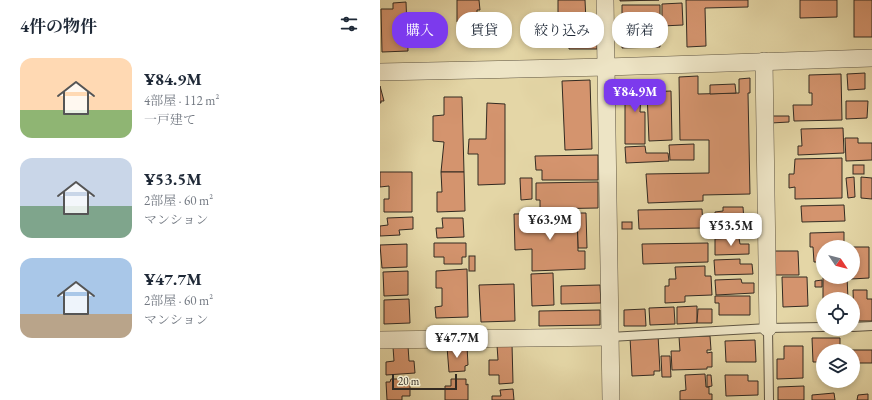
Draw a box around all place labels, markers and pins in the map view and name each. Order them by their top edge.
pin: ¥84.9M [602,79,668,113]
pin: ¥63.9M [517,207,583,241]
pin: ¥53.5M [698,213,764,247]
pin: ¥47.7M [424,325,490,359]

